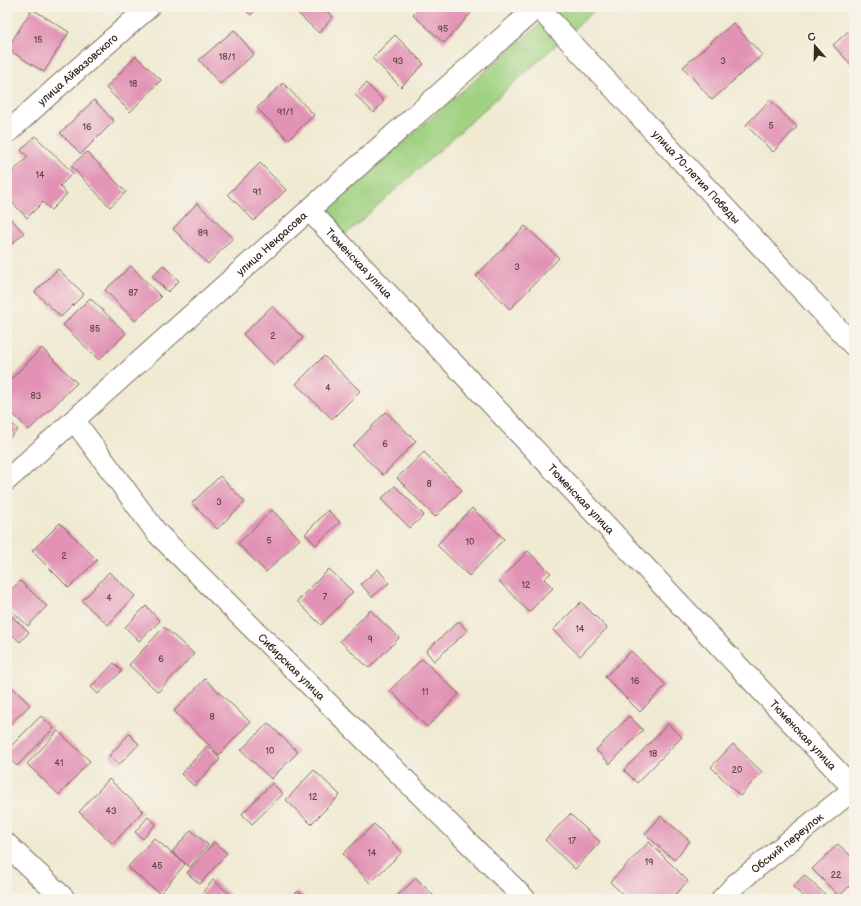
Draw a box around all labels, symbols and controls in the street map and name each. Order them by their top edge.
house number: 95 [438,24,448,35]
north arrow [795,26,835,66]
text: С [806,30,818,44]
street label: улица Айвазовского [35,31,120,108]
house number: 15 [34,35,42,46]
house number: 18/1 [219,52,235,63]
house number: 93 [393,56,404,67]
house number: 3 [720,56,726,67]
house number: 18 [129,79,137,90]
house number: 91/1 [277,107,293,118]
house number: 5 [768,121,774,132]
house number: 16 [83,122,92,133]
street label: улица 70-летия Победы [650,127,743,226]
house number: 14 [36,170,45,181]
house number: 91 [253,187,261,198]
street label: улица Некрасова [234,208,310,278]
street label: Тюменская улица [323,225,395,301]
house number: 89 [198,228,208,239]
house number: 3 [514,262,520,273]
house number: 87 [128,288,138,299]
house number: 85 [90,324,100,335]
house number: 2 [270,331,276,342]
house number: 4 [325,383,331,394]
house number: 83 [31,391,42,402]
house number: 6 [382,439,388,450]
street label: Тюменская улица [545,461,617,537]
house number: 8 [426,479,432,490]
house number: 3 [216,497,222,508]
house number: 5 [266,536,272,547]
house number: 10 [466,537,474,548]
house number: 2 [61,551,67,562]
house number: 12 [522,580,531,591]
house number: 7 [323,592,328,603]
house number: 4 [106,593,112,604]
house number: 14 [576,624,585,635]
street label: Сибирская улица [255,631,328,703]
house number: 9 [367,634,373,645]
house number: 6 [158,654,164,665]
house number: 16 [631,676,640,687]
house number: 11 [422,687,428,698]
street label: Тюменская улица [767,697,840,773]
house number: 8 [209,712,215,723]
house number: 10 [266,746,274,757]
house number: 18 [649,749,657,760]
house number: 41 [55,758,63,769]
house number: 20 [732,765,742,776]
house number: 12 [309,792,318,803]
house number: 43 [105,806,117,817]
street label: Обский переулок [748,810,826,876]
house number: 17 [568,836,577,847]
house number: 14 [368,848,377,859]
house number: 19 [645,857,653,868]
house number: 45 [152,861,162,872]
house number: 22 [831,870,842,881]

